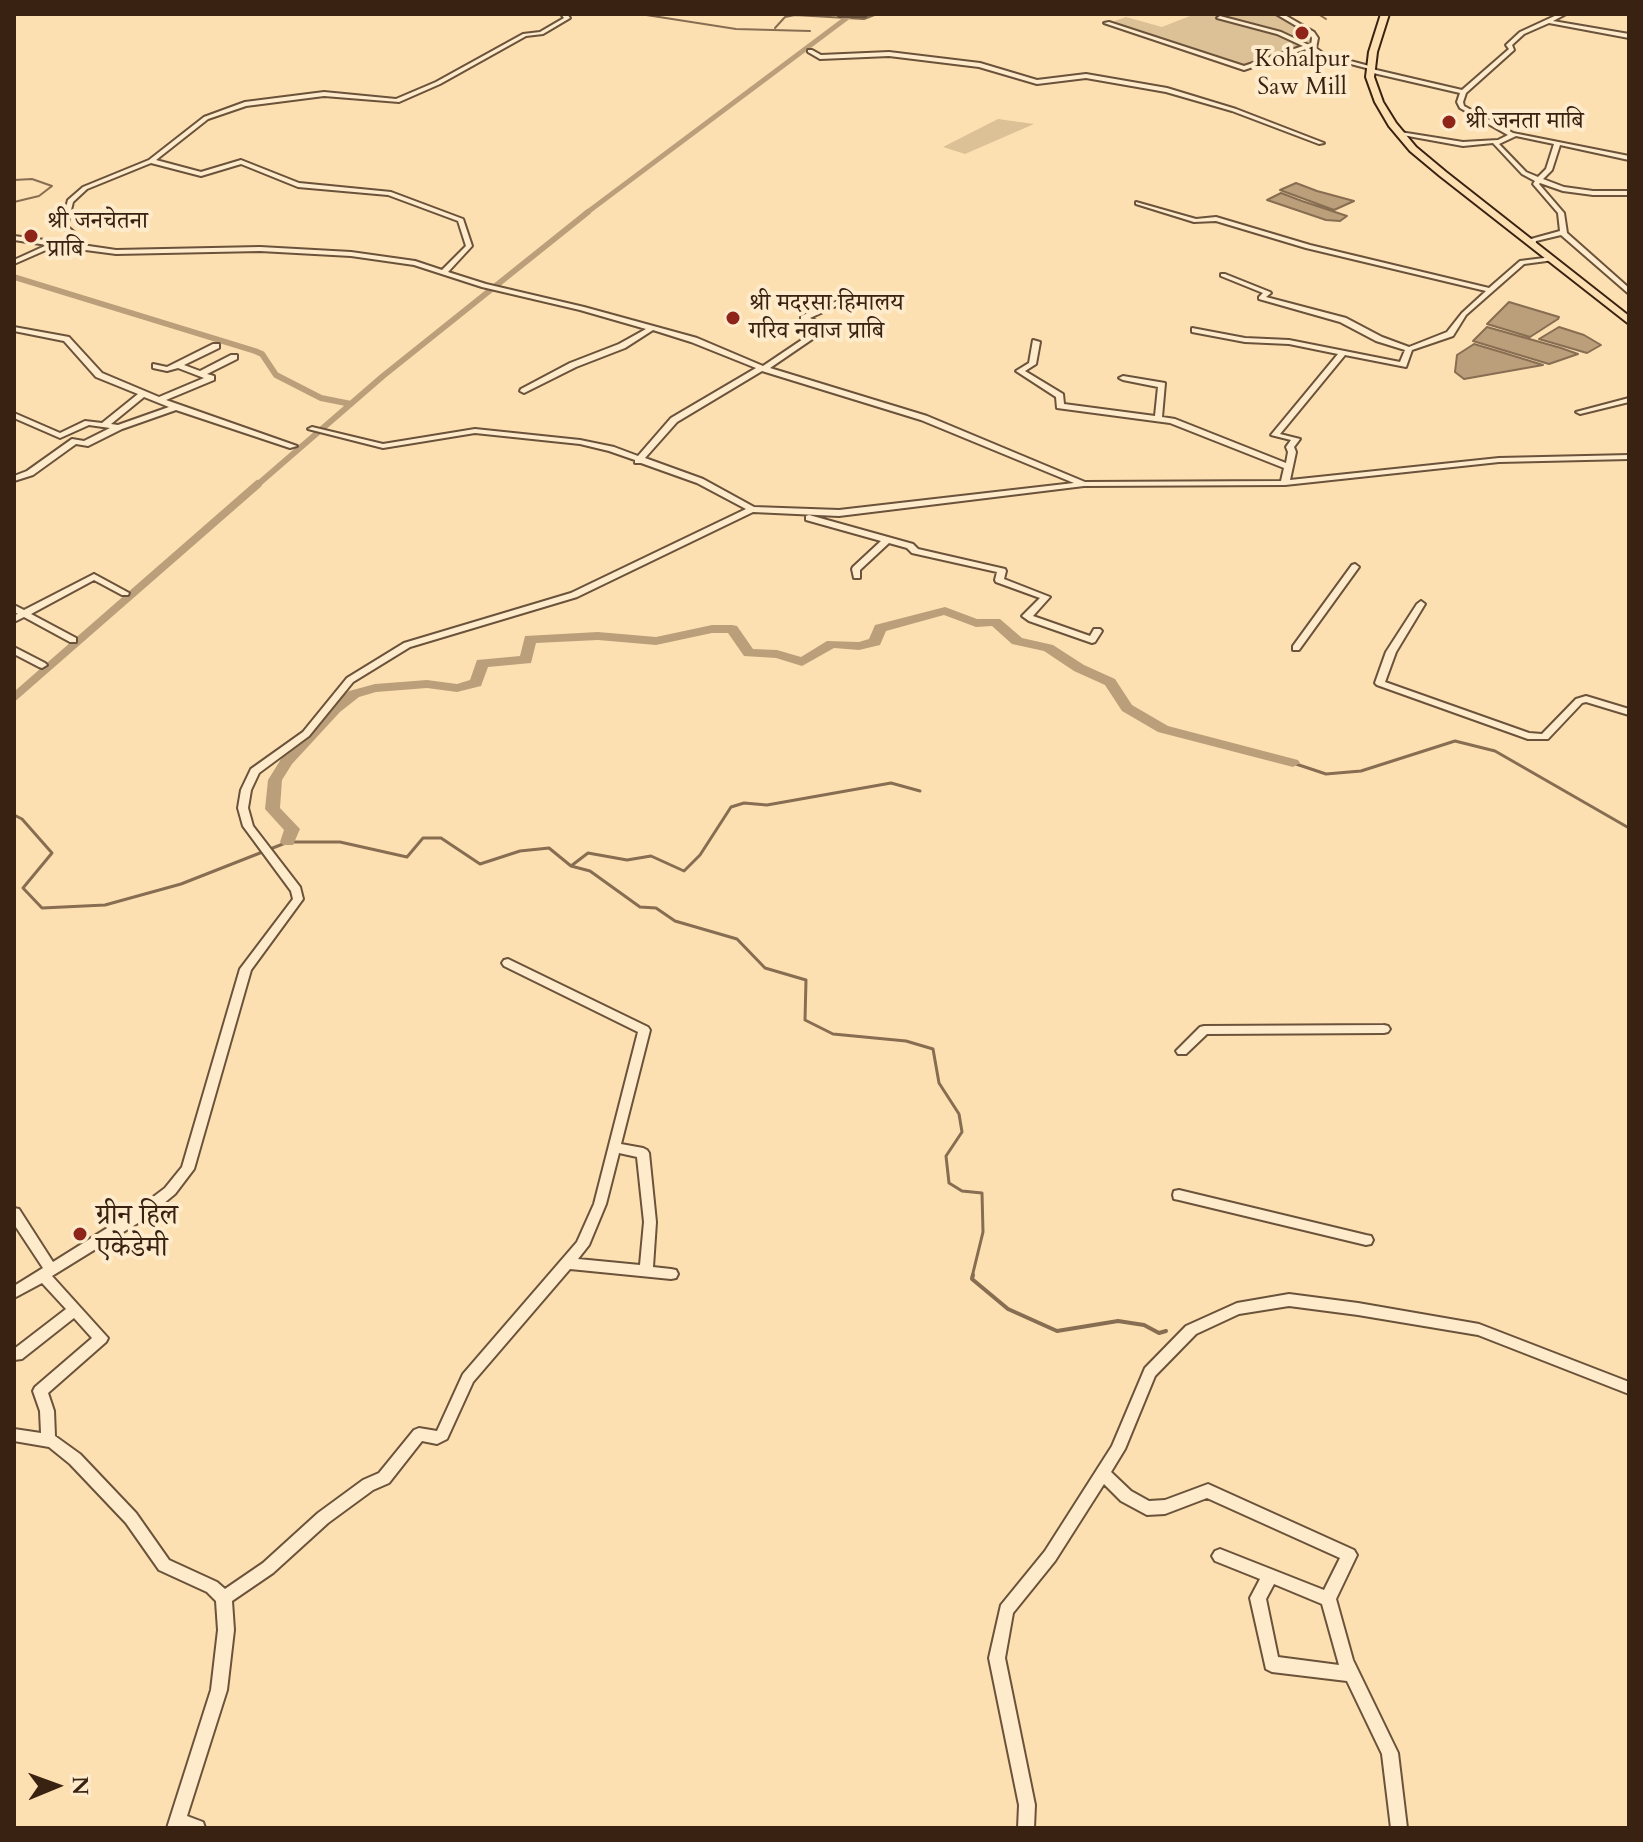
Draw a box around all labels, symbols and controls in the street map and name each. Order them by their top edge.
marker: Kohalpur Saw Mill [1293,24,1311,42]
place label: Kohalpur Saw Mill [1254,46,1350,102]
place label: श्री जनता माबि [1465,108,1584,136]
marker: श्री जनता माबि [1440,113,1458,131]
place label: श्री जनचेतना प्राबि [47,208,148,264]
marker: श्री जनचेतना प्राबि [22,227,40,245]
place label: श्री मदरसा हिमालय गरिव नवाज प्राबि [749,290,904,346]
marker: श्री मदरसा हिमालय गरिव नवाज प्राबि [724,309,742,327]
place label: ग्रीन हिल एकेडेमी [96,1201,178,1267]
marker: ग्रीन हिल एकेडेमी [71,1225,89,1243]
north arrow [16,1746,96,1826]
text: N [65,1776,95,1795]

